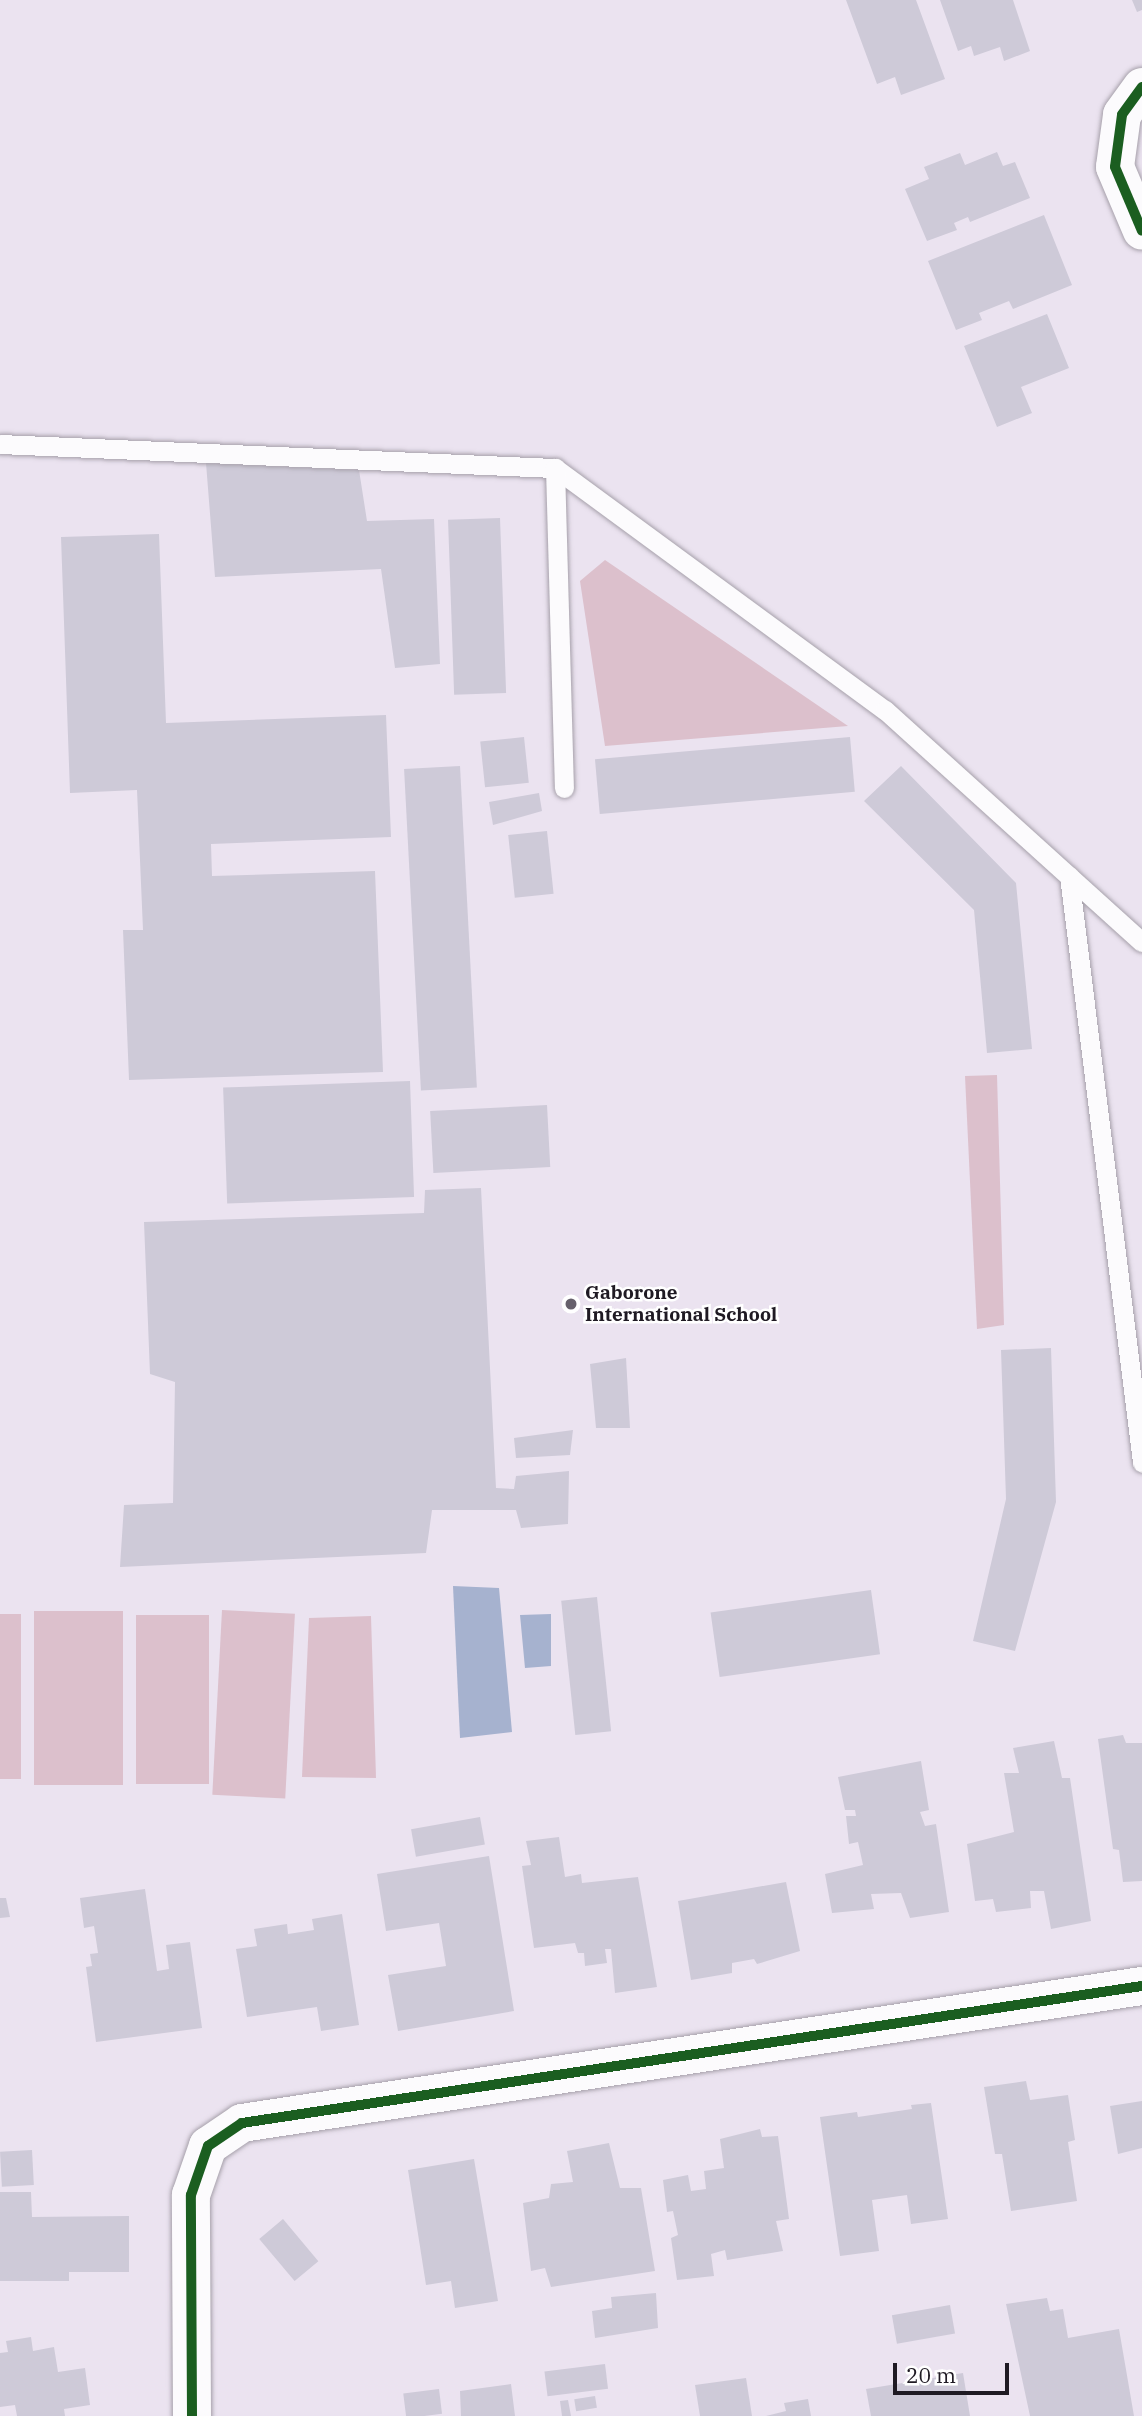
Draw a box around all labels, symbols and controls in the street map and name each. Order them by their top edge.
place label: Gaborone International School [585,1282,777,1326]
marker: Gaborone International School [563,1296,579,1312]
scale bar [897,2350,1012,2394]
text: 20 m [906,2361,956,2389]

